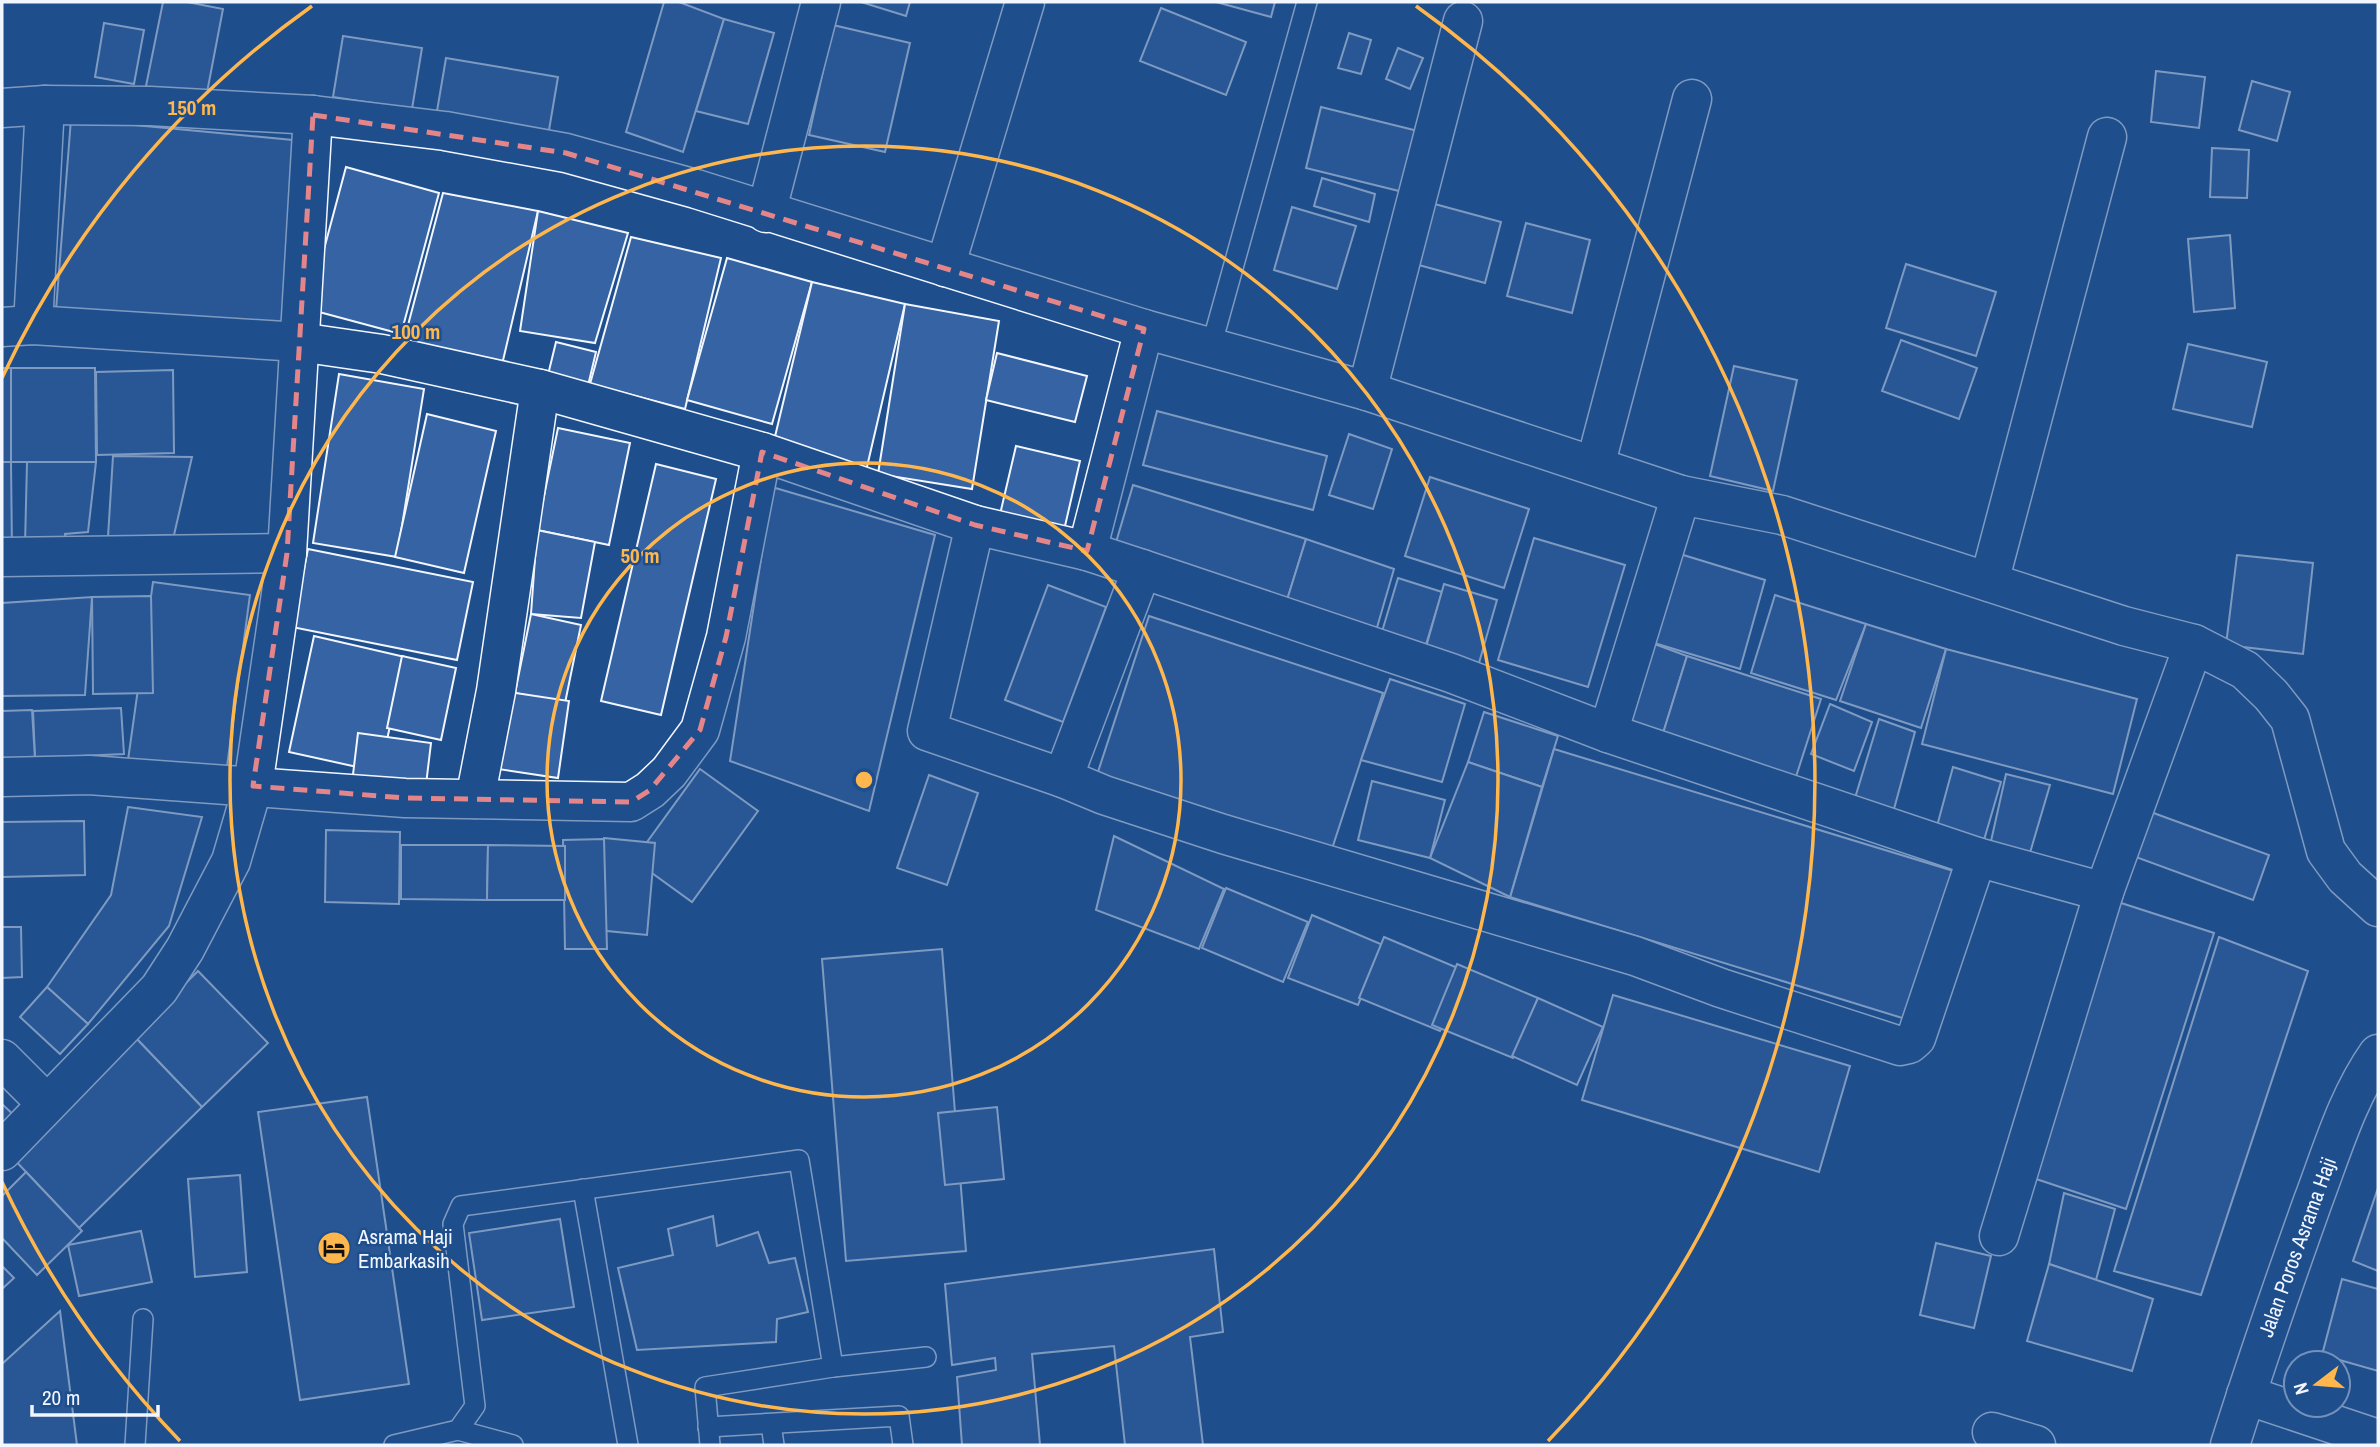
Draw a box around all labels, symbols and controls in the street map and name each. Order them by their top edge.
text: 150 m [168,93,216,122]
text: 100 m [392,317,440,346]
text: 50 m [620,541,660,570]
centre of rings [852,768,876,792]
street label: Jalan Poros Asrama Haji [2251,1153,2343,1341]
place label: Asrama Haji Embarkasih [357,1222,453,1275]
hotel icon: Asrama Haji Embarkasih [315,1229,353,1267]
north arrow [2282,1349,2352,1419]
scale bar [32,1374,158,1418]
text: N [2287,1380,2315,1398]
text: 20 m [42,1383,80,1412]

